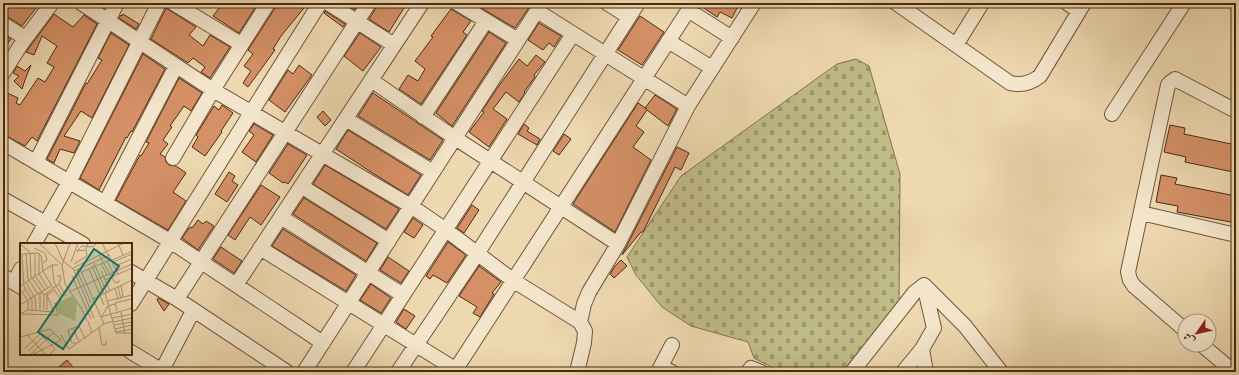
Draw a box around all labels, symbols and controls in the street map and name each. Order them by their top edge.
inset map [20,243,132,355]
north arrow [1177,313,1217,353]
text: ش [1180,330,1198,347]

